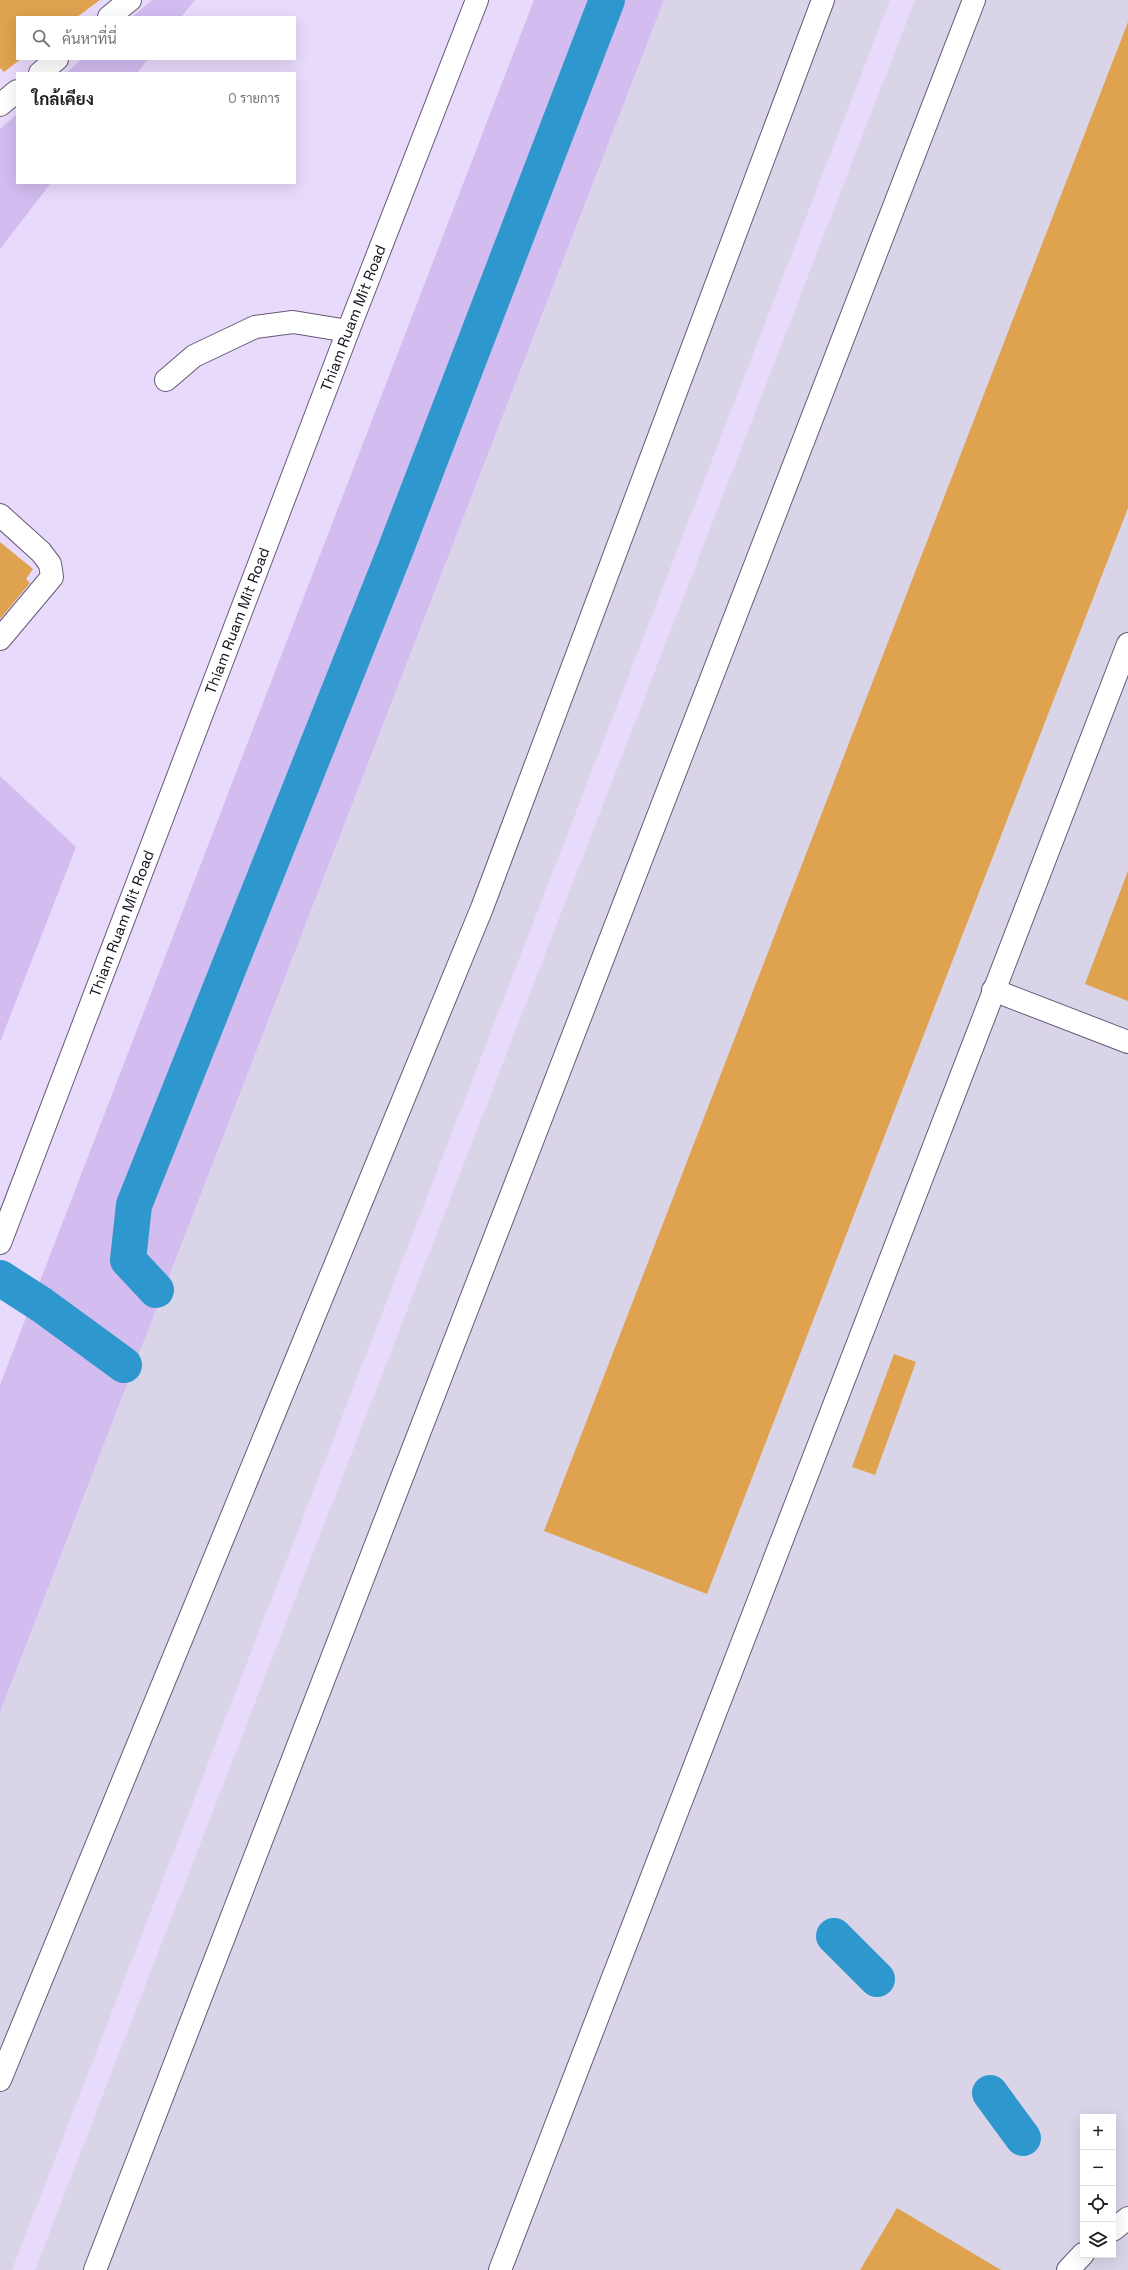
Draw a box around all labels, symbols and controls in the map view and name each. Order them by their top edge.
search box [16,16,296,60]
icon: search [30,27,52,49]
text: ค้นหาที่นี่ [62,29,117,48]
text: ใกล้เคียง [32,88,94,110]
text: 0 รายการ [228,90,280,107]
street label: Thiam Ruam Mit Road [316,242,390,394]
street label: Thiam Ruam Mit Road [200,545,274,697]
street label: Thiam Ruam Mit Road [85,847,158,999]
map controls [1080,2114,1116,2258]
button: + [1080,2114,1116,2150]
button: − [1080,2150,1116,2186]
button: locate [1080,2186,1116,2222]
button: layers [1080,2222,1116,2258]

